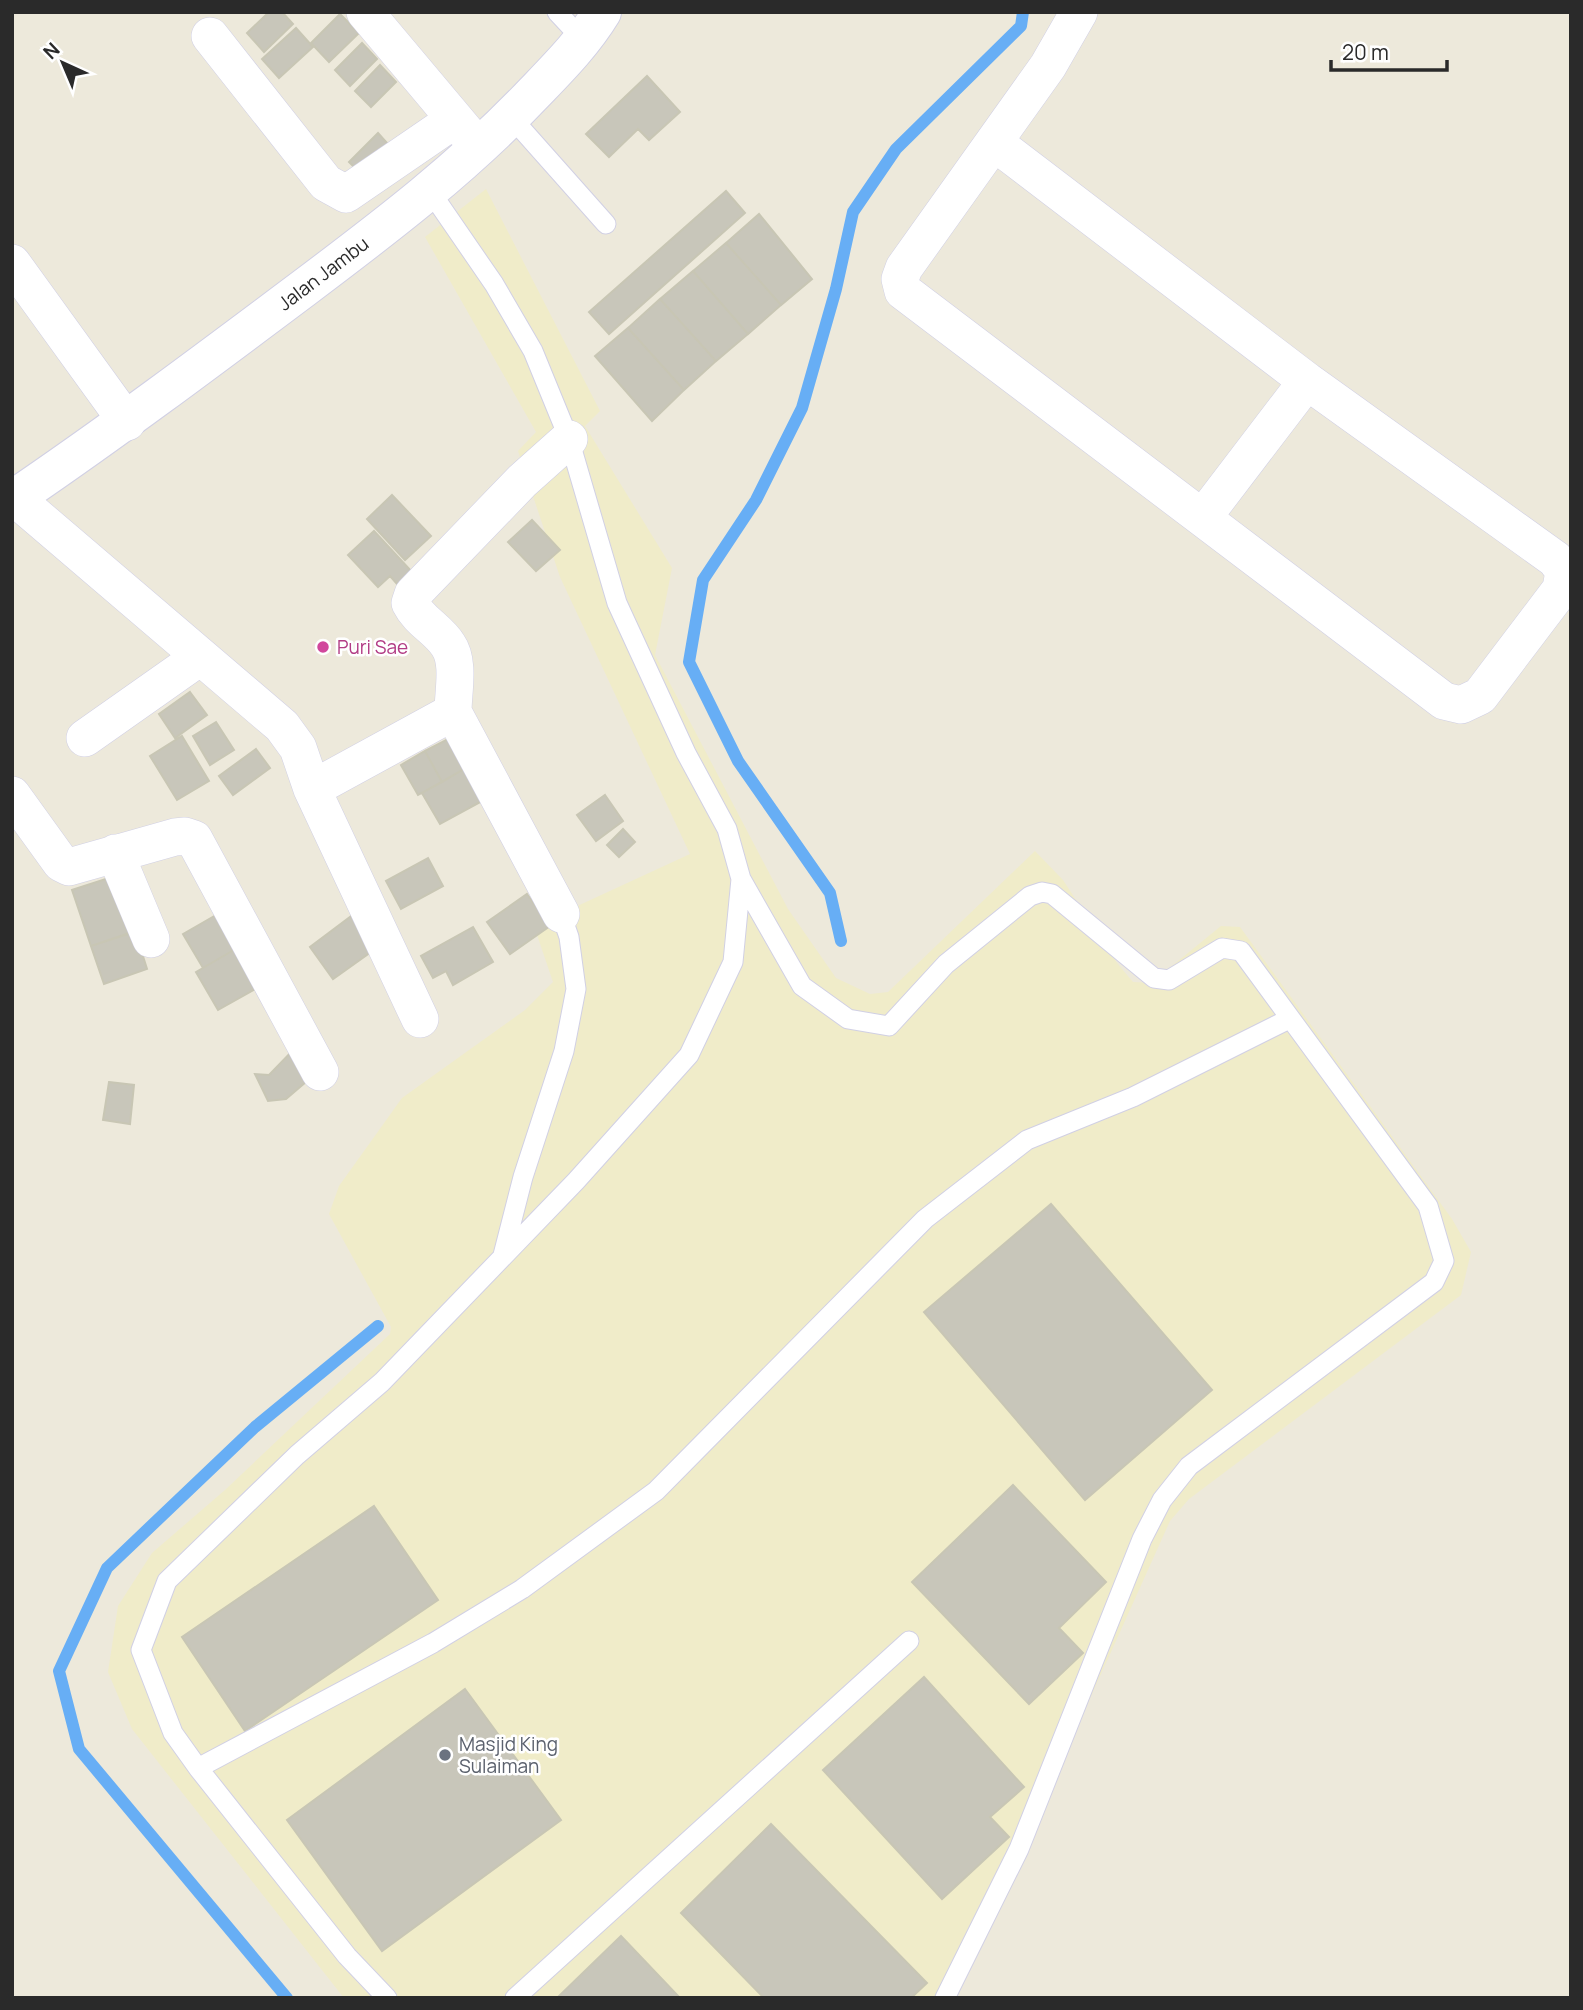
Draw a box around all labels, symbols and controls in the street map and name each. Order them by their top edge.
north arrow [28,28,98,98]
scale bar [1331,28,1446,72]
text: N [37,37,65,65]
text: 20 m [1342,38,1389,66]
street label: Jalan Jambu [272,231,374,316]
place label: Puri Sae [337,634,408,660]
marker: Puri Sae [315,639,331,655]
place label: Masjid King Sulaiman [459,1731,558,1779]
marker: Masjid King Sulaiman [437,1747,453,1763]

